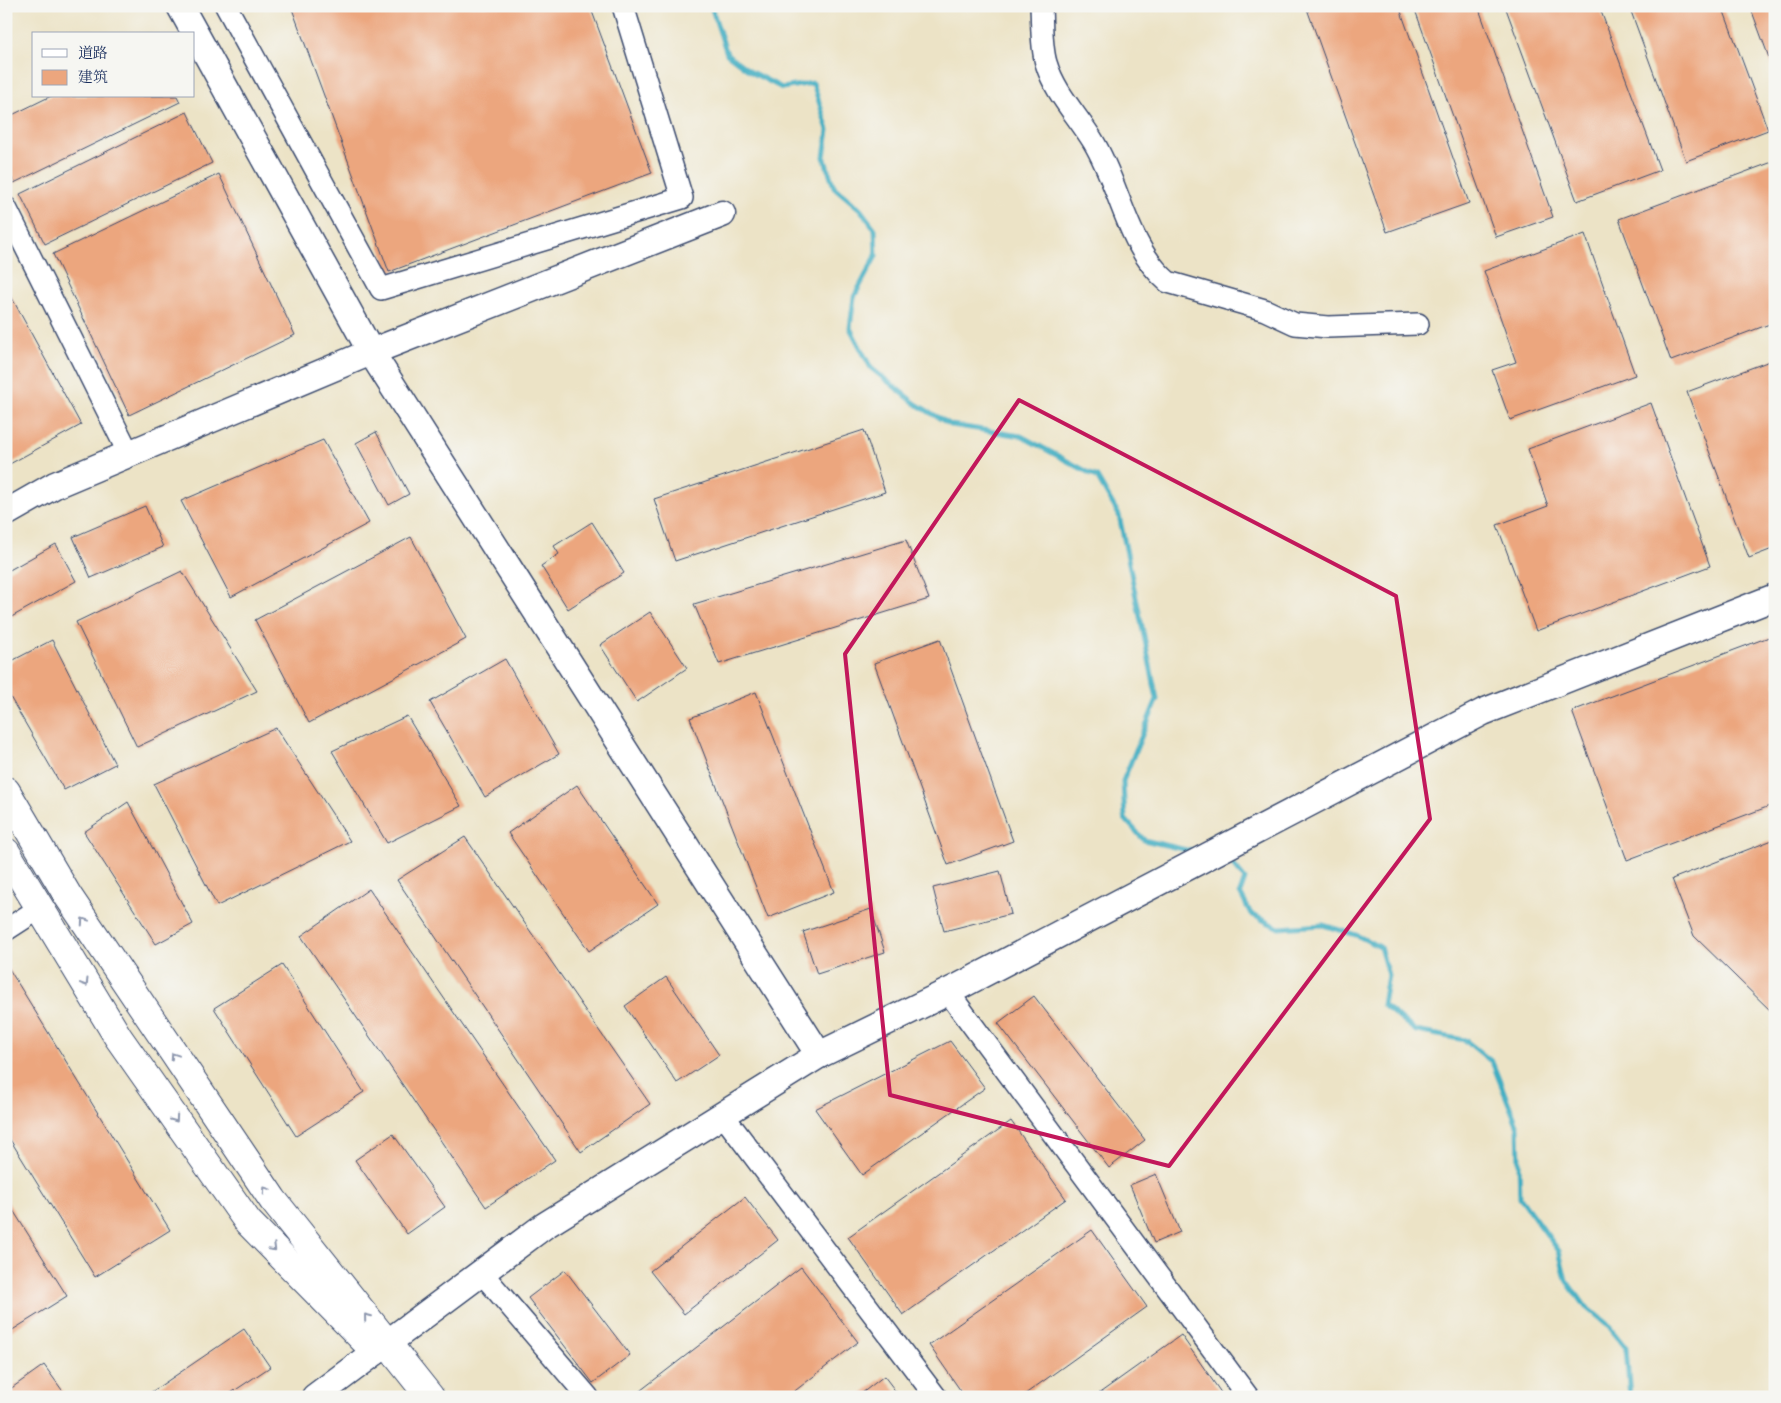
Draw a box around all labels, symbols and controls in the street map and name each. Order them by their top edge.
legend [32,32,195,98]
text: 道路 [78,44,108,63]
text: 建筑 [78,68,108,87]
one-way arrow [81,917,90,926]
one-way arrow [79,978,89,987]
one-way arrow [171,1052,180,1062]
one-way arrow [169,1113,178,1122]
one-way arrow [263,1186,272,1196]
one-way arrow [267,1242,276,1251]
one-way arrow [365,1314,373,1323]

